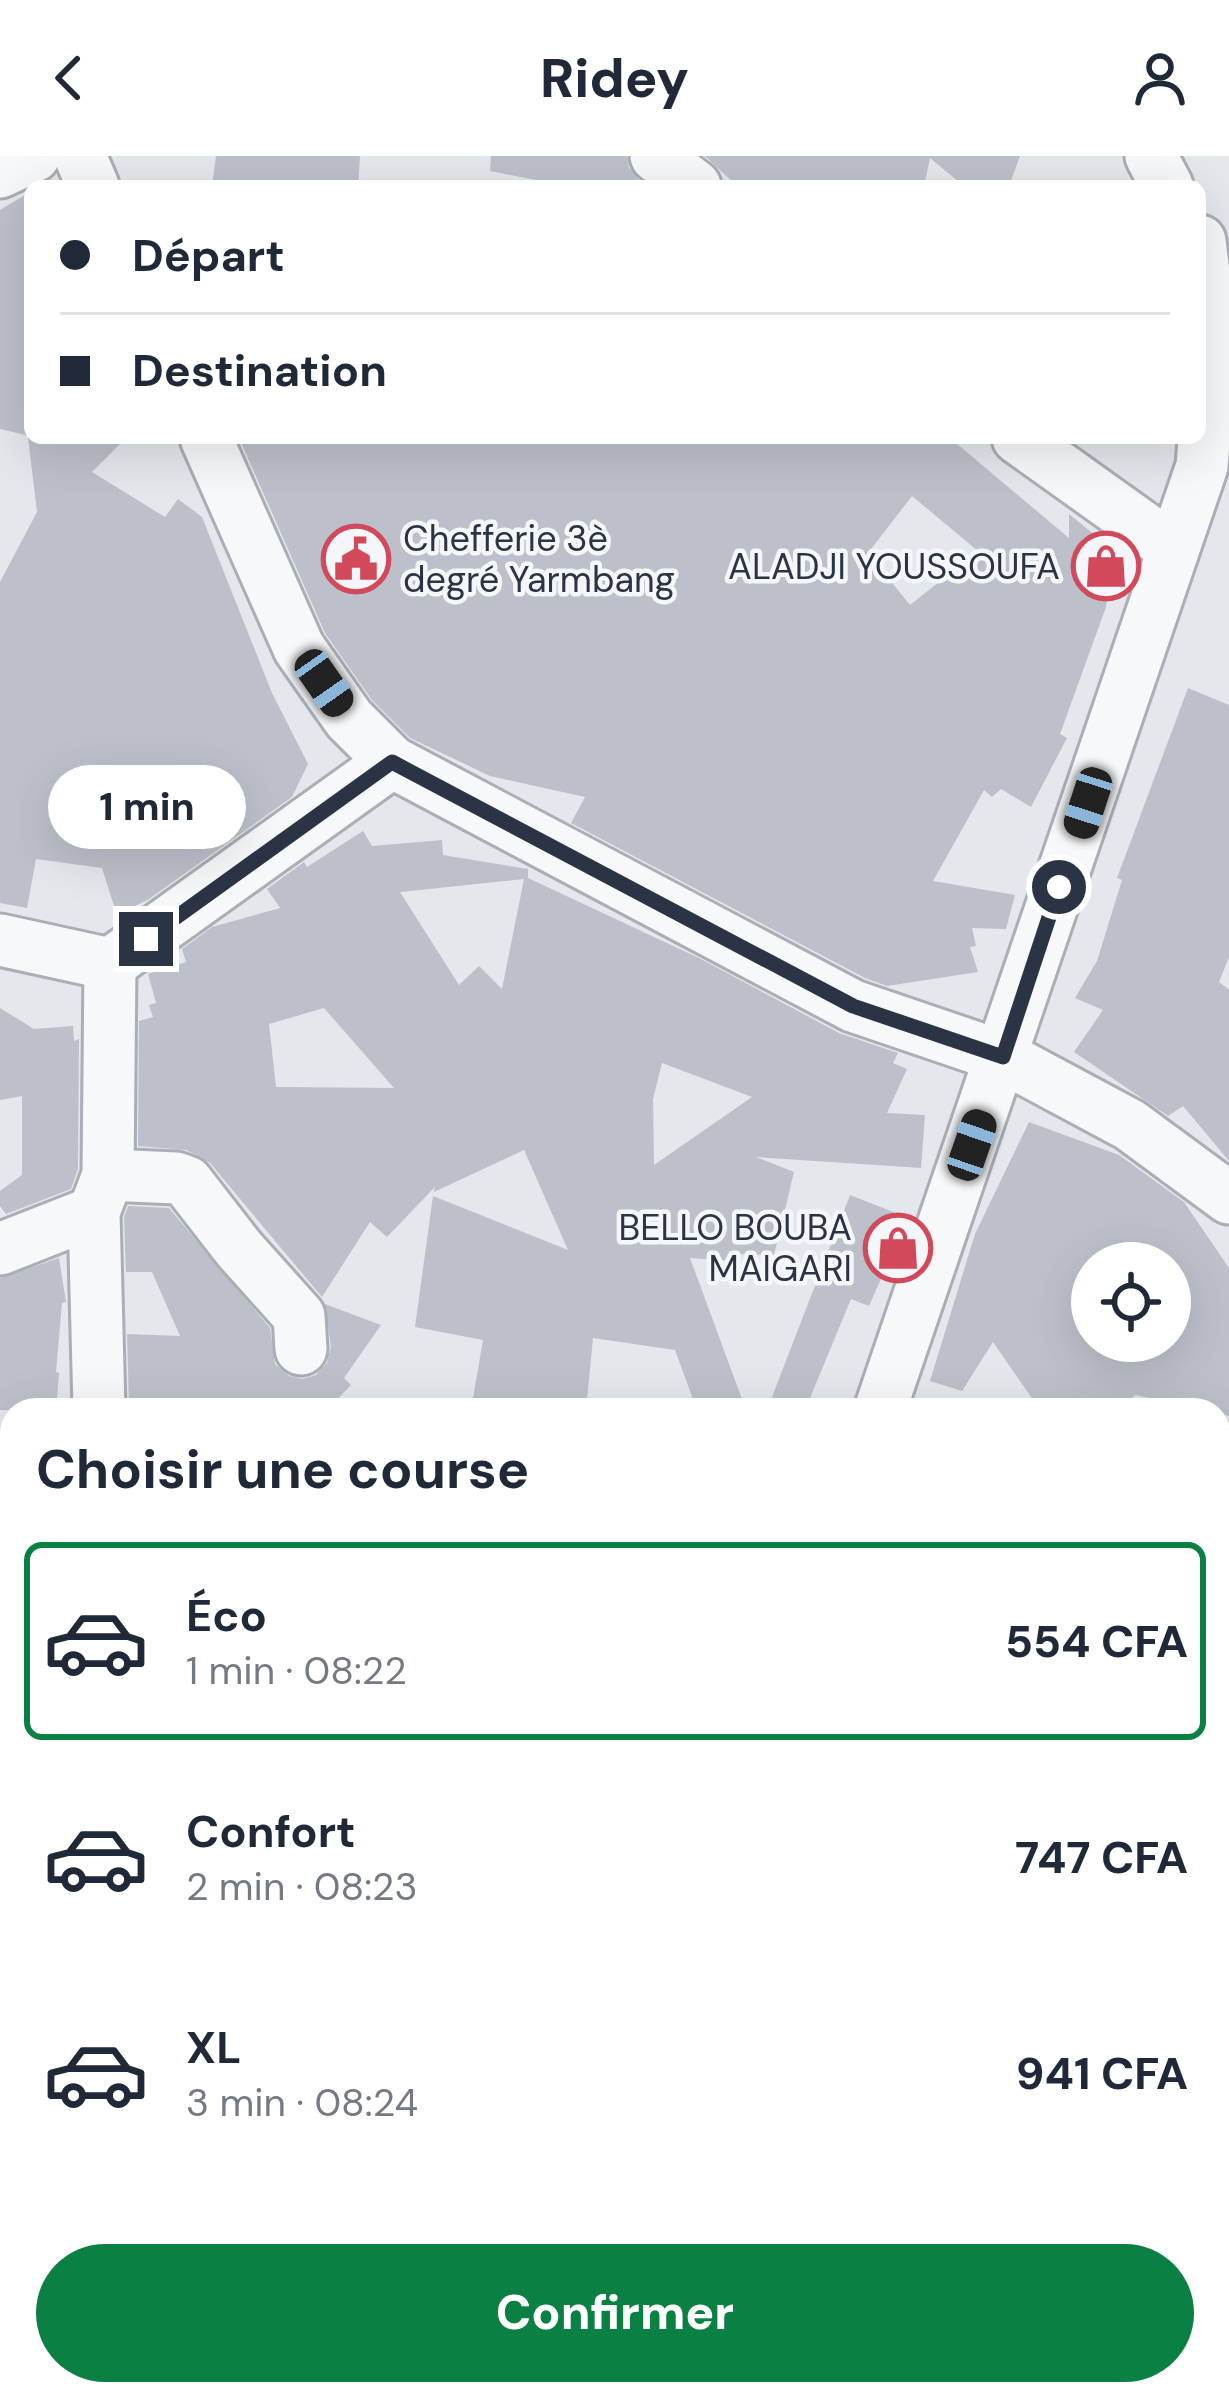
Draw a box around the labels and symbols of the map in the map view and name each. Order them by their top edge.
place label: Chefferie 3è degré Yarmbang [403,515,675,603]
public building icon: Chefferie 3è degré Yarmbang [321,524,391,594]
shop icon: ALADJI YOUSSOUFA [1071,531,1141,601]
place label: ALADJI YOUSSOUFA [728,543,1060,590]
car [289,643,359,723]
car [1060,763,1116,843]
callout: 1 min [47,765,245,849]
route start [1032,860,1086,914]
route end [119,912,173,966]
car [943,1105,1001,1185]
place label: BELLO BOUBA MAIGARI [619,1204,852,1292]
shop icon: BELLO BOUBA MAIGARI [863,1213,933,1283]

